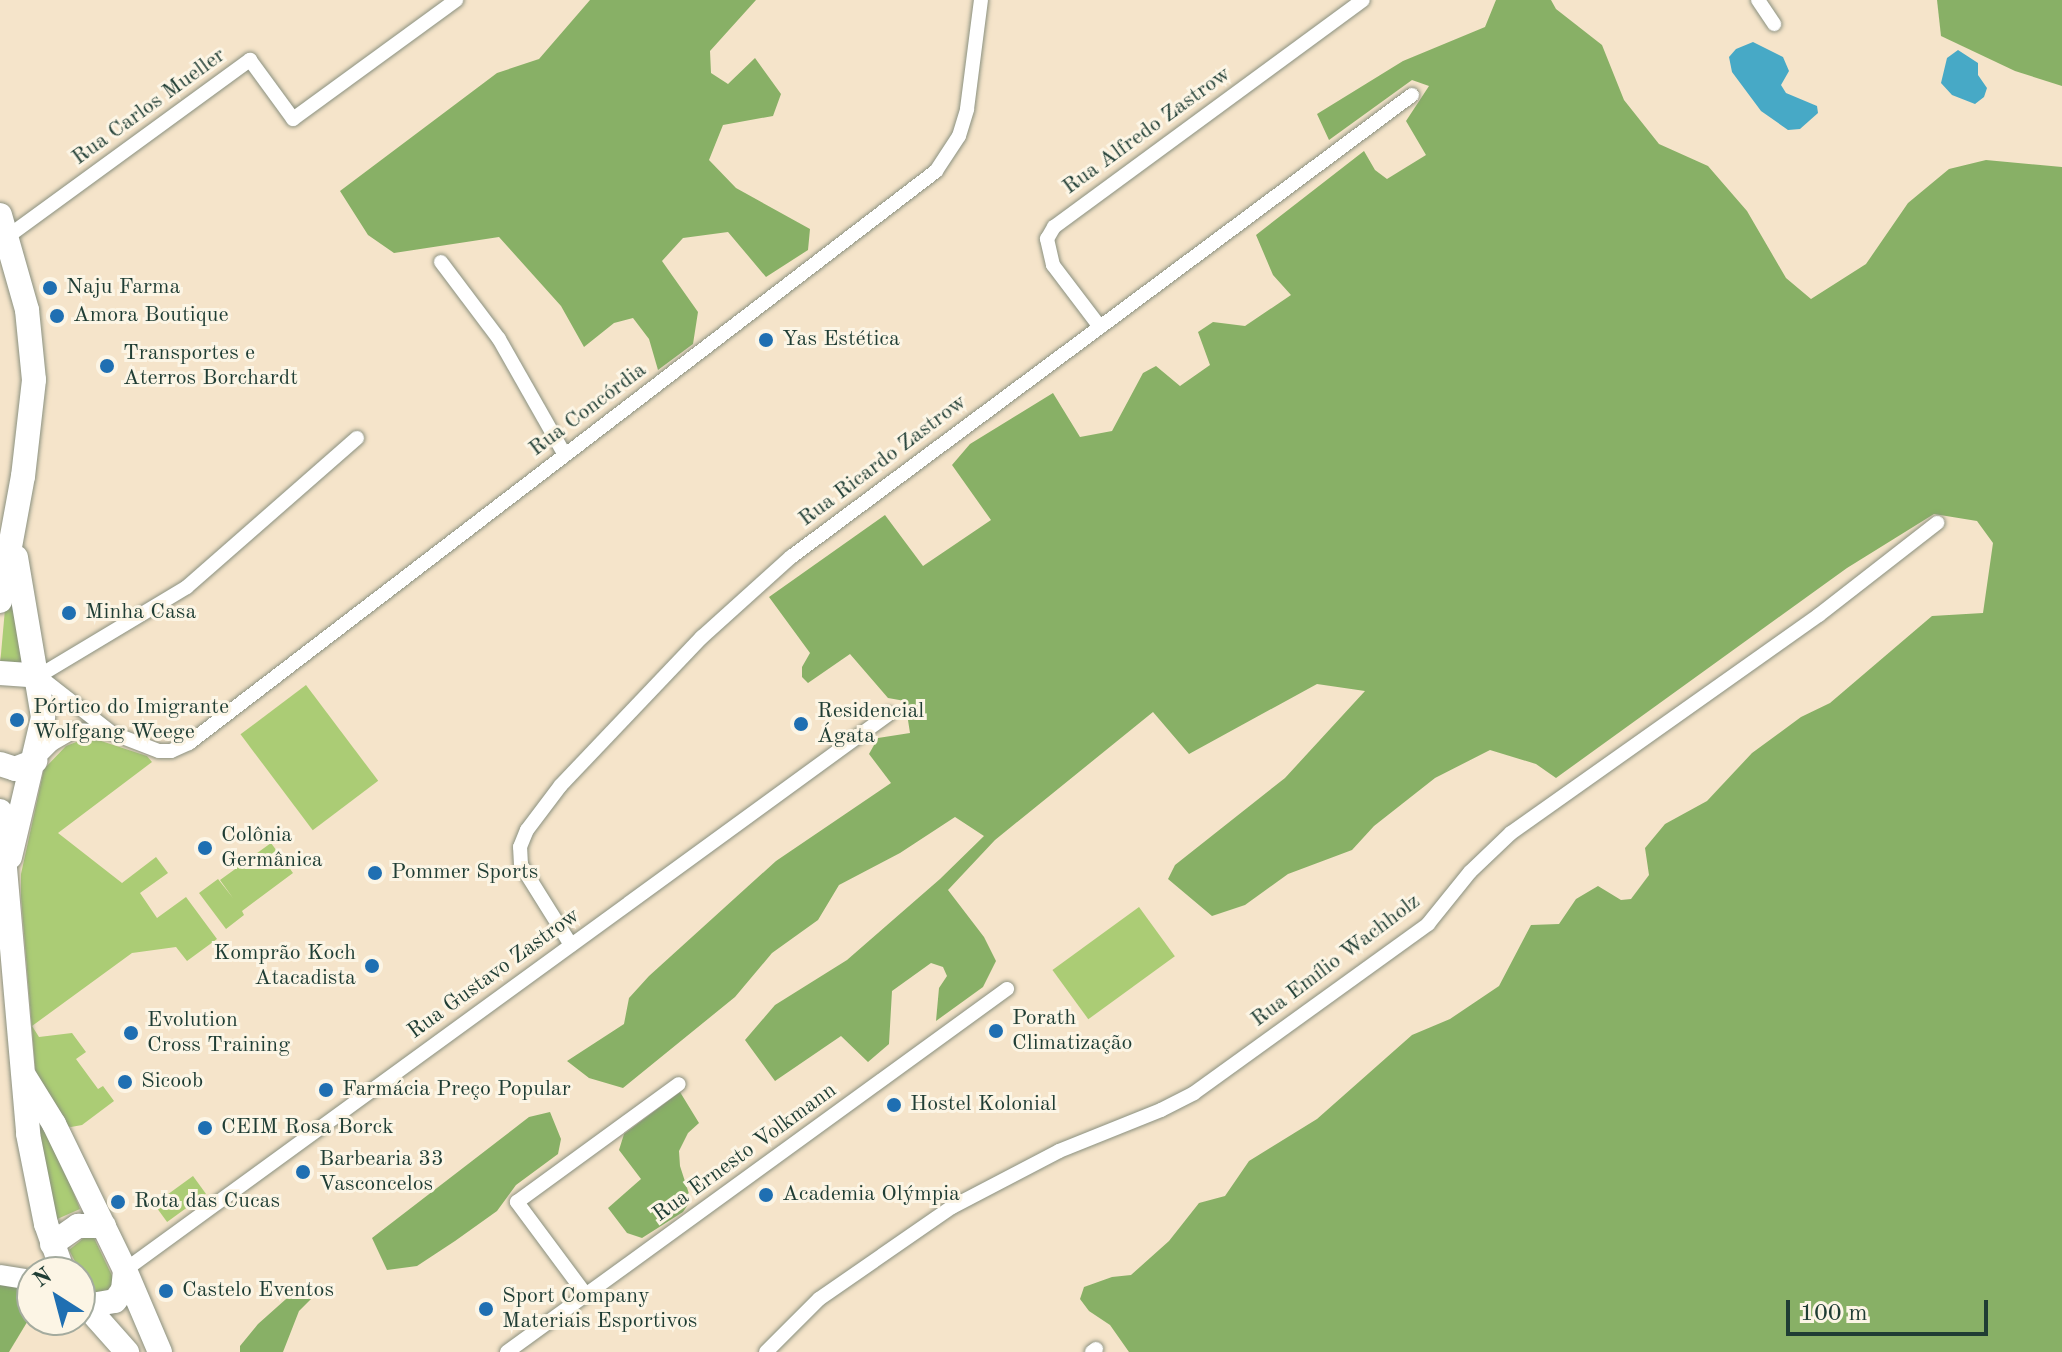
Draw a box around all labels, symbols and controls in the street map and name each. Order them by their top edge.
street label: Rua Carlos Mueller [67,43,231,171]
street label: Rua Alfredo Zastrow [1058,61,1236,201]
place label: Naju Farma [66,275,180,301]
marker: Naju Farma [41,279,59,297]
place label: Amora Boutique [73,303,229,329]
marker: Amora Boutique [48,307,66,325]
place label: Yas Estética [782,327,900,353]
marker: Yas Estética [757,331,775,349]
place label: Transportes e Aterros Borchardt [123,340,298,392]
marker: Transportes e Aterros Borchardt [98,357,116,375]
street label: Rua Concórdia [524,357,652,463]
street label: Rua Ricardo Zastrow [794,389,972,533]
place label: Minha Casa [85,600,196,626]
marker: Minha Casa [60,604,78,622]
place label: Pórtico do Imigrante Wolfgang Weege [33,694,229,746]
place label: Residencial Ágata [817,698,924,750]
marker: Pórtico do Imigrante Wolfgang Weege [8,711,26,729]
marker: Residencial Ágata [792,715,810,733]
place label: Colônia Germânica [221,822,323,874]
marker: Colônia Germânica [196,839,214,857]
place label: Pommer Sports [391,860,538,886]
marker: Pommer Sports [366,864,384,882]
street label: Rua Emílio Wachholz [1246,889,1426,1033]
street label: Rua Gustavo Zastrow [403,903,585,1045]
place label: Komprão Koch Atacadista [214,940,356,992]
marker: Komprão Koch Atacadista [363,957,381,975]
place label: Porath Climatização [1012,1005,1133,1056]
place label: Evolution Cross Training [147,1007,290,1058]
marker: Porath Climatização [987,1022,1005,1040]
marker: Evolution Cross Training [122,1024,140,1042]
place label: Sicoob [141,1069,203,1095]
marker: Sicoob [116,1073,134,1091]
place label: Farmácia Preço Popular [342,1077,571,1103]
street label: Rua Ernesto Volkmann [648,1078,842,1228]
marker: Farmácia Preço Popular [317,1081,335,1099]
place label: Hostel Kolonial [910,1092,1057,1118]
marker: Hostel Kolonial [885,1096,903,1114]
place label: CEIM Rosa Borck [221,1115,394,1141]
marker: CEIM Rosa Borck [196,1119,214,1137]
place label: Barbearia 33 Vasconcelos [319,1146,444,1198]
marker: Barbearia 33 Vasconcelos [294,1163,312,1181]
place label: Academia Olýmpia [782,1182,960,1208]
marker: Academia Olýmpia [757,1186,775,1204]
place label: Rota das Cucas [134,1189,280,1215]
marker: Rota das Cucas [109,1193,127,1211]
north arrow [16,1256,96,1336]
text: N [30,1264,56,1292]
place label: Castelo Eventos [182,1278,334,1304]
marker: Castelo Eventos [157,1282,175,1300]
place label: Sport Company Materiais Esportivos [502,1283,697,1334]
scale bar [1790,1284,1992,1334]
marker: Sport Company Materiais Esportivos [477,1300,495,1318]
text: 100 m [1800,1302,1868,1326]

